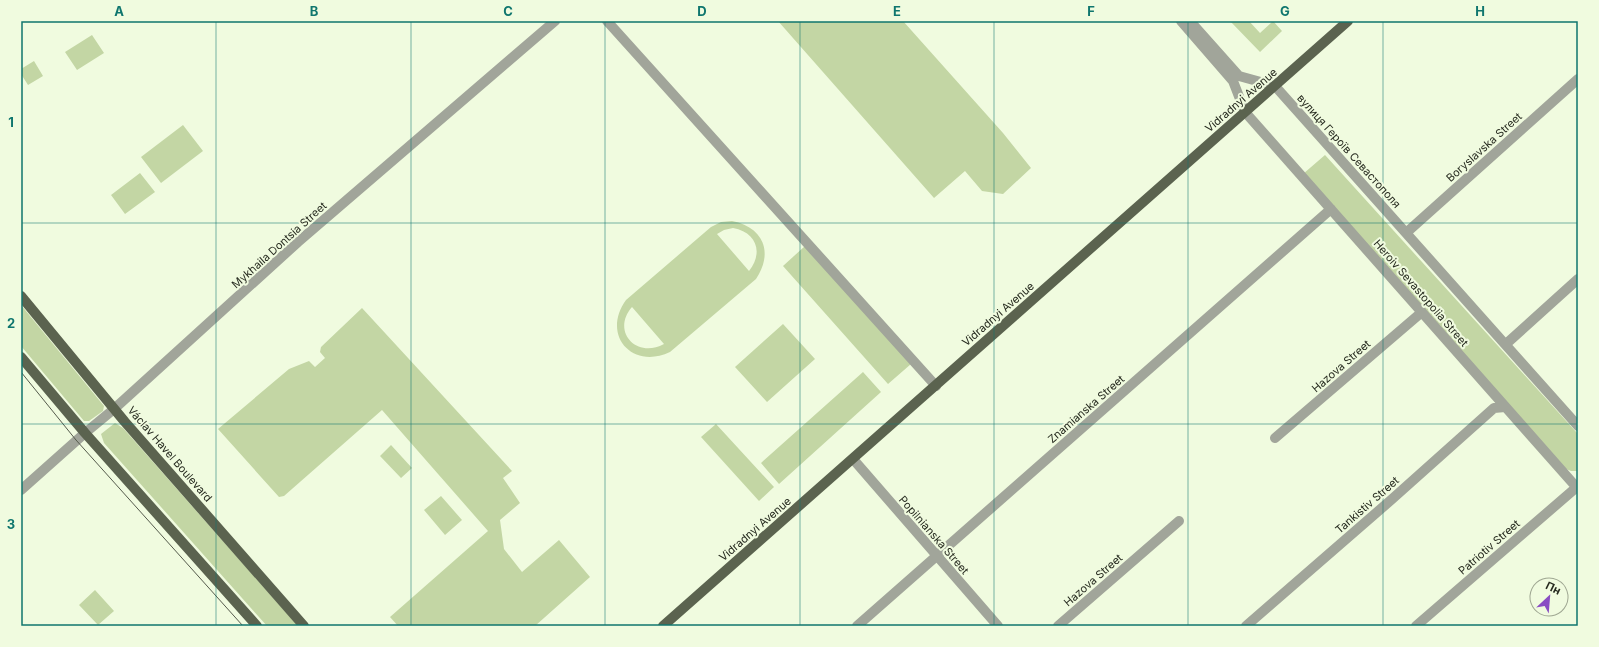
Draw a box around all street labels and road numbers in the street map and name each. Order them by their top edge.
street label: Vidradnyi Avenue [1202,65,1280,135]
street label: вулиця Героїв Севастополя [1294,91,1404,211]
street label: Boryslavska Street [1443,109,1525,185]
street label: Mykhaila Dontsia Street [229,198,330,291]
street label: Heroiv Sevastopolia Street [1371,237,1472,350]
street label: Vidradnyi Avenue [959,279,1037,349]
street label: Hazova Street [1309,336,1373,395]
street label: Znamianska Street [1045,372,1127,446]
street label: Václav Havel Boulevard [125,403,215,505]
street label: Tankistiv Street [1332,473,1402,537]
street label: Popilnianska Street [896,493,972,577]
street label: Vidradnyi Avenue [716,494,794,564]
street label: Patriotiv Street [1455,516,1523,578]
street label: Hazova Street [1061,550,1125,609]

